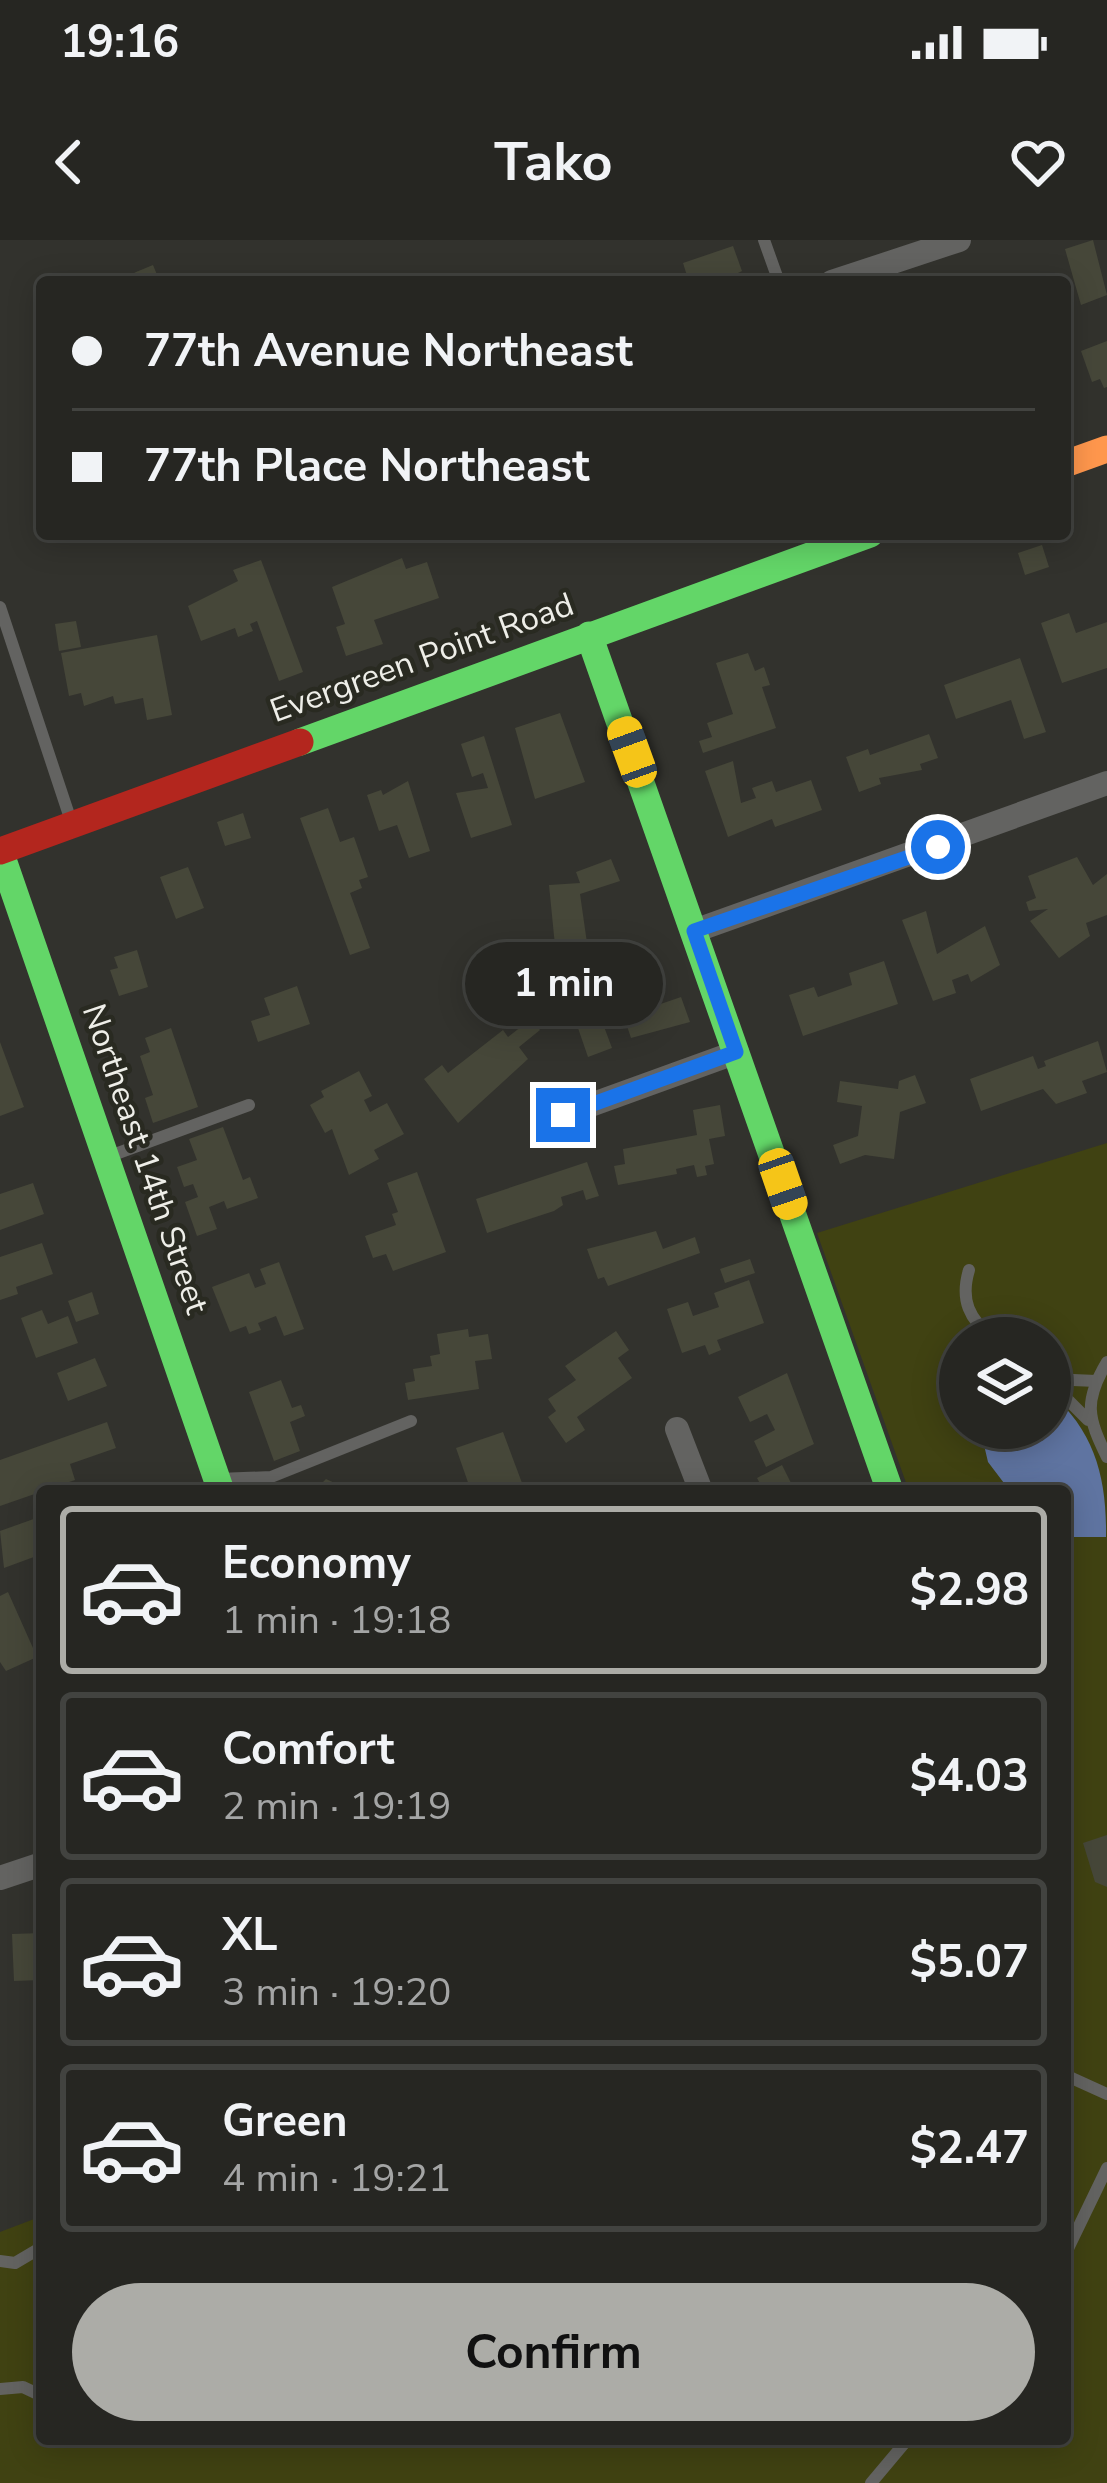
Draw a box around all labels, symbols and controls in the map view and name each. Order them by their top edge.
text: 19:16 [60,12,179,73]
text: Tako [494,125,613,199]
icon: back [36,129,102,195]
icon: heart [1005,129,1071,195]
text: 77th Avenue Northeast [144,321,633,382]
text: 77th Place Northeast [144,436,590,497]
street label: Evergreen Point Road [264,582,580,734]
car [603,712,661,792]
route start [911,820,965,874]
callout: 1 min [464,941,662,1025]
text: 1 min [514,957,614,1010]
street label: Northeast 14th Street [71,998,219,1320]
route end [536,1088,590,1142]
car [754,1144,812,1224]
map controls [939,1317,1071,1449]
button: layers [939,1317,1071,1449]
text: Economy [222,1533,411,1594]
icon: car [78,1536,186,1644]
text: $2.98 [910,1560,1029,1621]
text: 1 min · 19:18 [222,1594,451,1647]
text: Comfort [222,1719,394,1780]
icon: car [78,1722,186,1830]
text: $4.03 [910,1746,1029,1807]
text: 2 min · 19:19 [222,1780,451,1833]
text: XL [222,1905,278,1966]
icon: car [78,1908,186,2016]
text: $5.07 [910,1932,1029,1993]
text: 3 min · 19:20 [222,1966,451,2019]
text: Green [222,2091,348,2152]
icon: car [78,2094,186,2202]
text: $2.47 [910,2118,1029,2179]
text: 4 min · 19:21 [222,2152,451,2205]
button: Confirm [72,2283,1035,2421]

